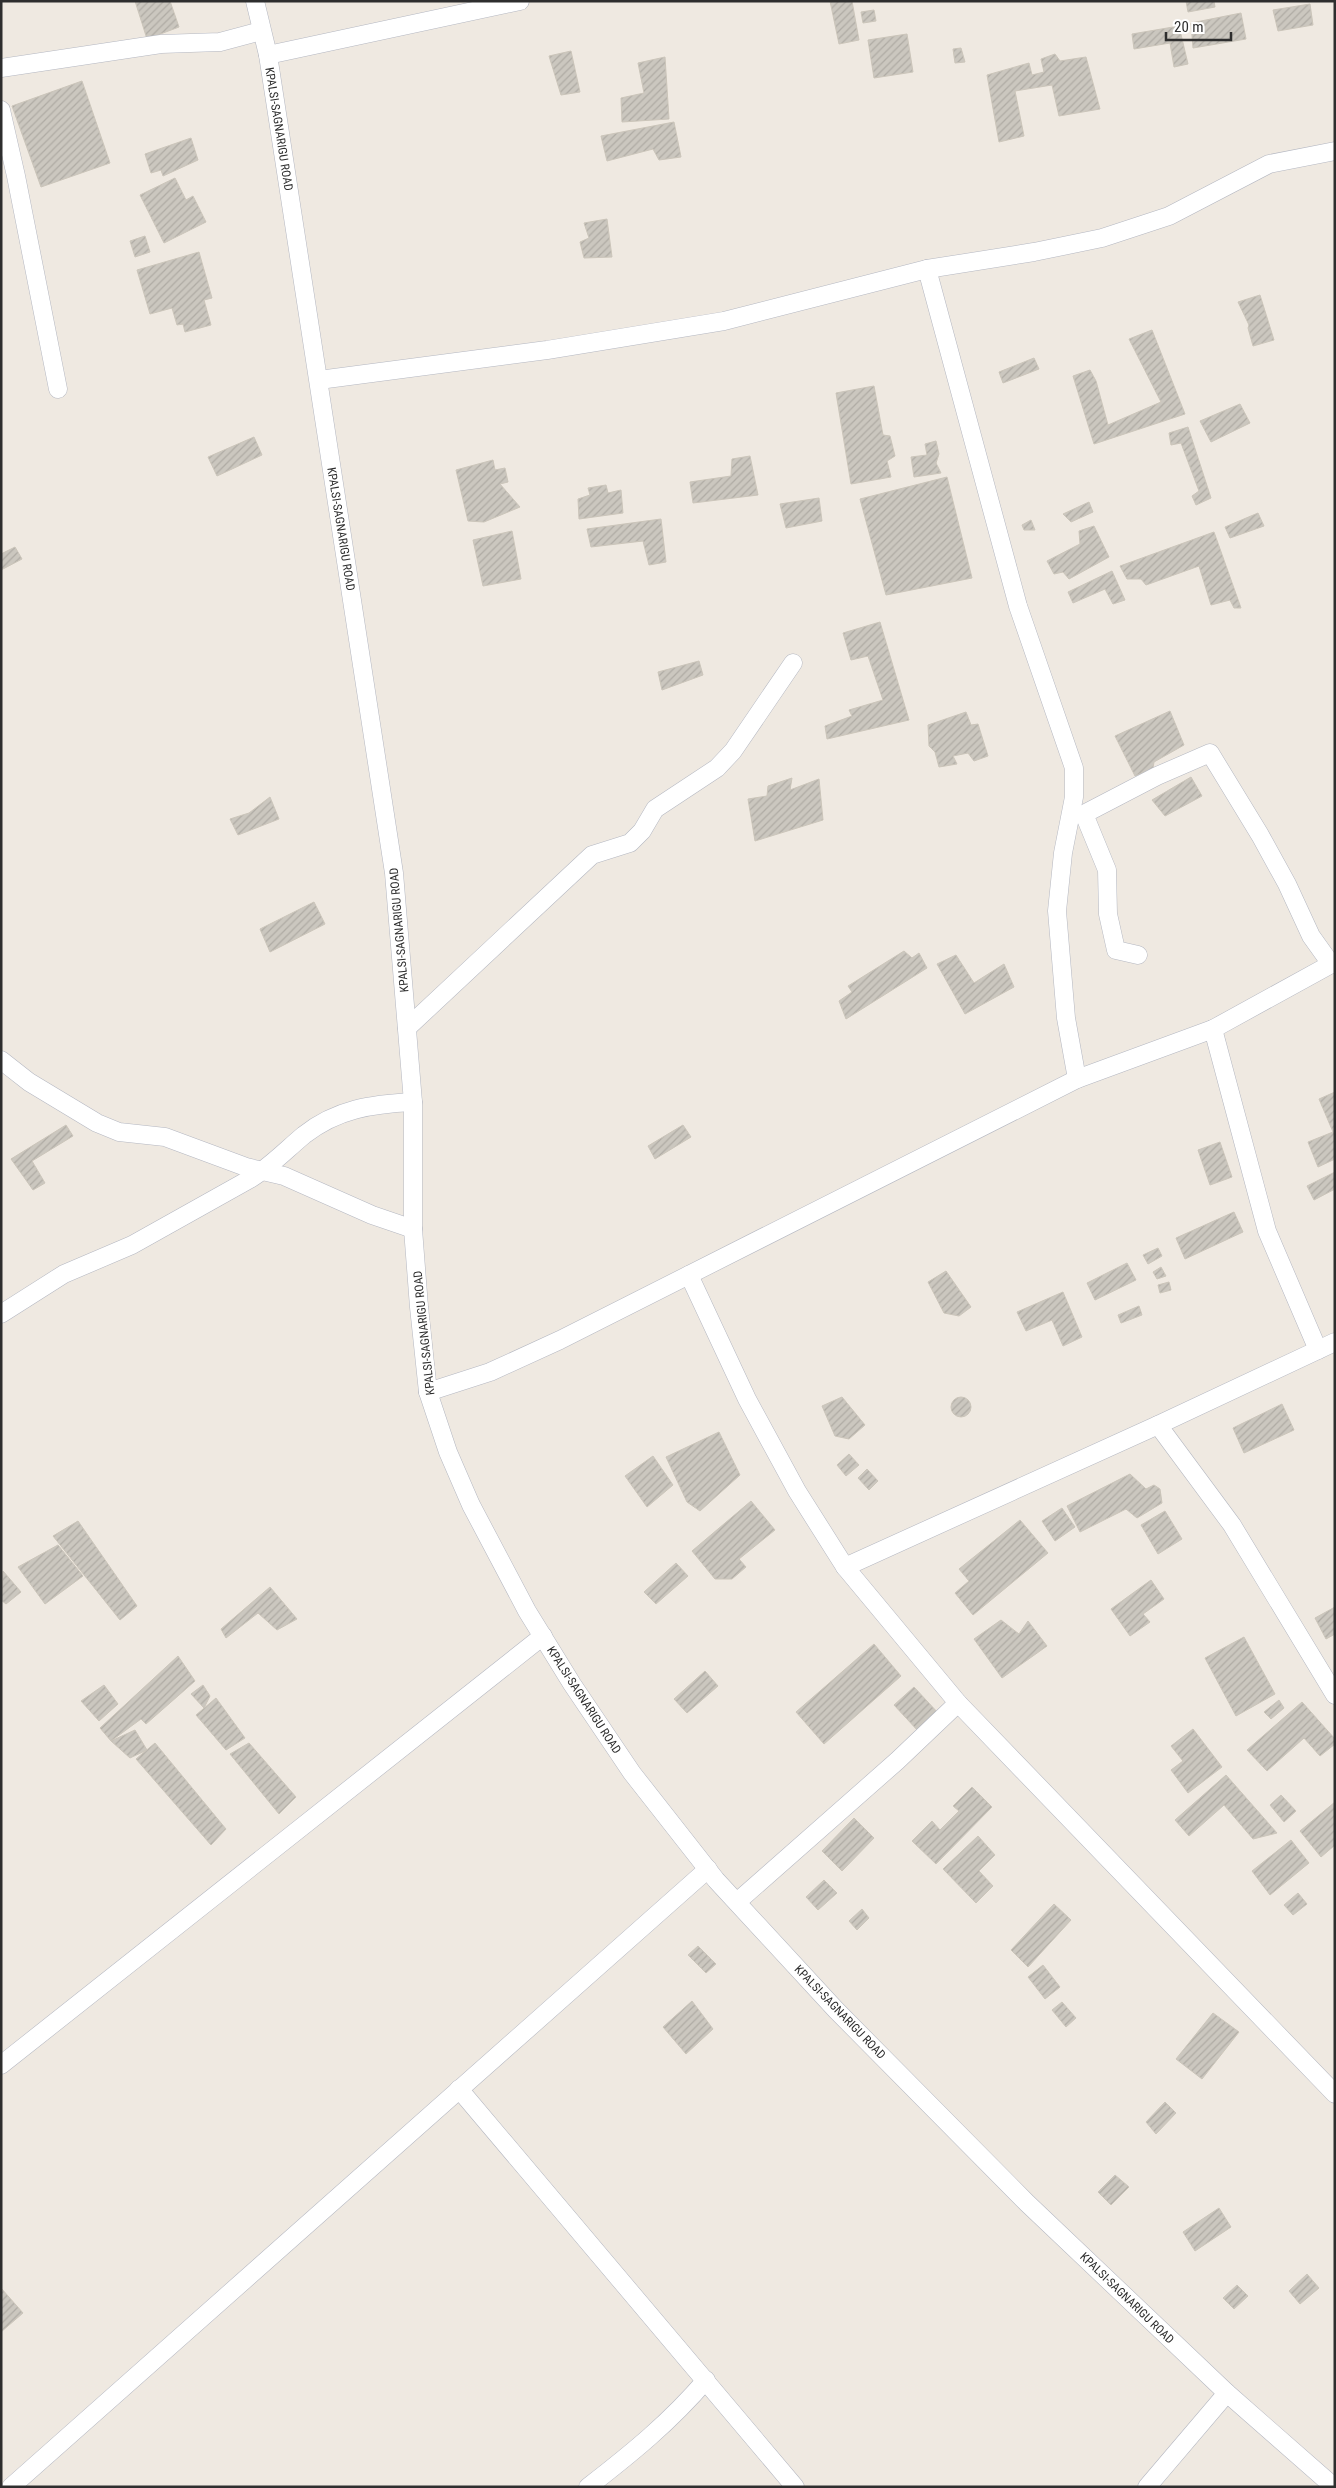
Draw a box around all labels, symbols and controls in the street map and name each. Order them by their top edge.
scale bar [1166,10,1231,42]
text: 20 m [1174,18,1204,36]
street label: KPALSI-SAGNARIGU ROAD [262,66,296,192]
street label: KPALSI-SAGNARIGU ROAD [324,466,358,592]
street label: KPALSI-SAGNARIGU ROAD [387,867,411,993]
street label: KPALSI-SAGNARIGU ROAD [410,1270,437,1396]
street label: KPALSI-SAGNARIGU ROAD [544,1644,624,1756]
street label: KPALSI-SAGNARIGU ROAD [792,1962,889,2062]
street label: KPALSI-SAGNARIGU ROAD [1077,2250,1177,2347]

